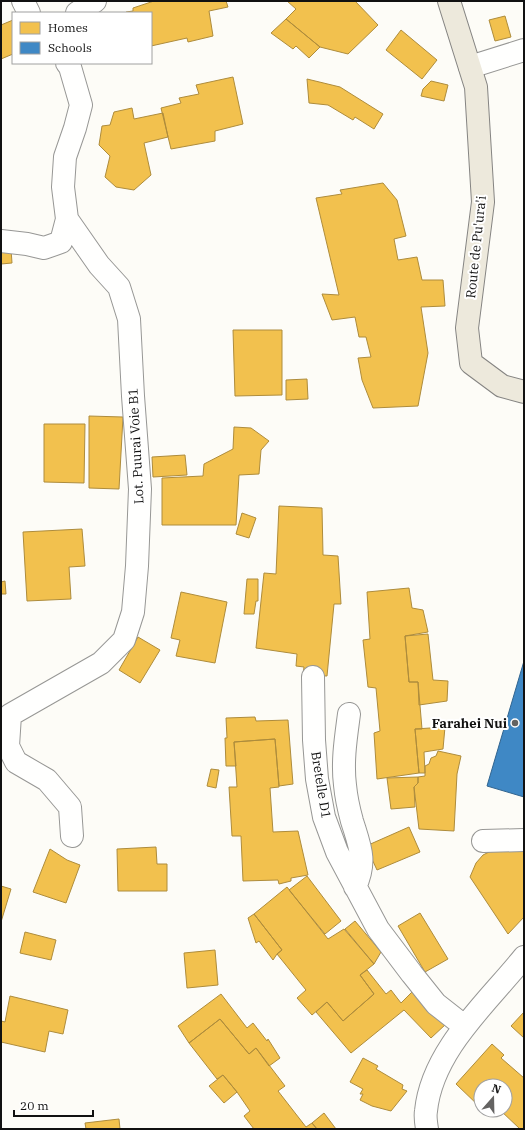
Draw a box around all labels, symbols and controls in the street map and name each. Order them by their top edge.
legend [12,12,152,64]
text: Homes [48,20,88,35]
text: Schools [48,40,92,55]
street label: Route de Pu'ura'i [462,195,490,299]
street label: Lot. Puurai Voie B1 [124,387,148,505]
place label: Farahei Nui [432,715,508,732]
marker: Farahei Nui [510,718,520,728]
street label: Bretelle D1 [307,750,335,820]
north arrow [473,1078,513,1118]
text: N [490,1081,503,1097]
scale bar [14,1092,93,1118]
text: 20 m [20,1098,49,1113]

